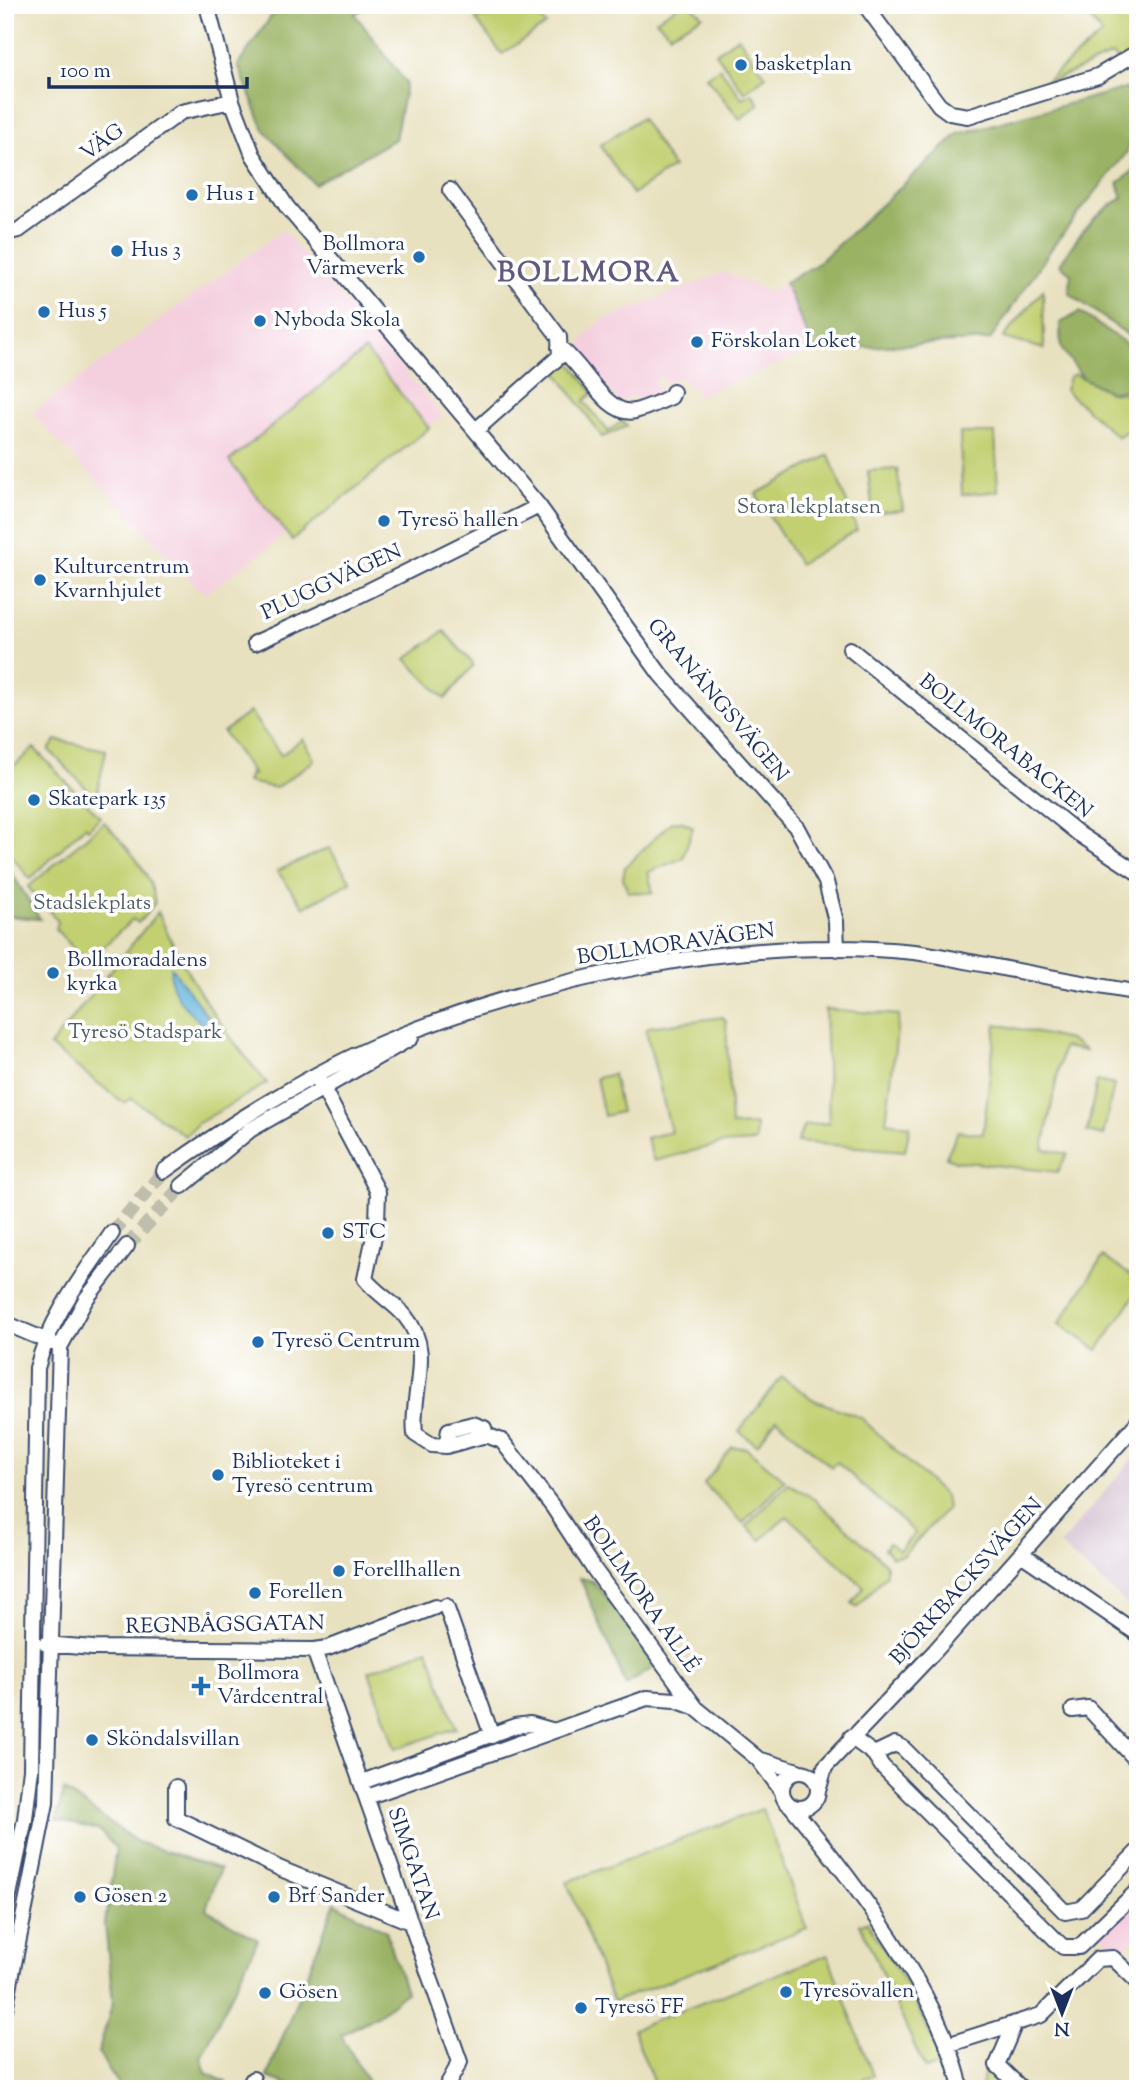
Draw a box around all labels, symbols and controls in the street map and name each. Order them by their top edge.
scale bar [49,46,247,90]
place label: basketplan [755,50,852,80]
text: 100 m [60,57,111,87]
marker: basketplan [733,57,749,73]
street label: VÄG [75,117,131,169]
place label: Hus 1 [206,180,255,210]
marker: Hus 1 [184,187,200,203]
place label: Bollmora Värmeverk [306,230,406,284]
place label: Hus 3 [131,236,181,266]
marker: Hus 3 [109,243,125,259]
marker: Bollmora Värmeverk [411,249,427,265]
district label: BOLLMORA [497,254,681,294]
place label: Hus 5 [58,297,107,327]
marker: Hus 5 [36,304,52,320]
place label: Nyboda Skola [274,306,401,336]
marker: Nyboda Skola [252,313,268,329]
place label: Förskolan Loket [711,327,857,357]
marker: Förskolan Loket [689,334,705,350]
park label: Stora lekplatsen [737,493,881,523]
place label: Tyresö hallen [398,506,519,536]
marker: Tyresö hallen [376,513,392,529]
street label: PLUGGVÄGEN [257,537,407,629]
place label: Kulturcentrum Kvarnhjulet [54,553,189,607]
marker: Kulturcentrum Kvarnhjulet [32,572,48,588]
street label: GRANÄNGSVÄGEN [639,613,795,790]
street label: BOLLMORABACKEN [912,667,1098,827]
place label: Skatepark 135 [48,785,166,815]
marker: Skatepark 135 [26,792,42,808]
park label: Stadslekplats [33,889,151,919]
street label: BOLLMORAVÄGEN [575,916,777,974]
place label: Bollmoradalens kyrka [67,946,207,1000]
marker: Bollmoradalens kyrka [45,965,61,981]
park label: Tyresö Stadspark [68,1018,223,1048]
place label: STC [342,1218,386,1248]
marker: STC [320,1225,336,1241]
place label: Tyresö Centrum [272,1327,420,1357]
marker: Tyresö Centrum [250,1334,266,1350]
place label: Biblioteket i Tyresö centrum [232,1448,373,1502]
marker: Biblioteket i Tyresö centrum [210,1467,226,1483]
street label: BJÖRKBACKSVÄGEN [884,1491,1051,1672]
street label: BOLLMORA ALLÉ [575,1511,706,1680]
place label: Forellhallen [353,1556,461,1586]
marker: Forellhallen [331,1563,347,1579]
place label: Forellen [269,1578,343,1608]
marker: Forellen [247,1585,263,1601]
street label: REGNBÅGSGATAN [125,1609,325,1643]
place label: Bollmora Vårdcentral [217,1659,324,1713]
marker: Bollmora Vårdcentral [191,1676,211,1696]
place label: Sköndalsvillan [106,1725,240,1755]
marker: Sköndalsvillan [84,1732,100,1748]
street label: SIMGATAN [379,1804,445,1925]
place label: Gösen 2 [94,1882,168,1912]
place label: Brf Sander [288,1882,385,1912]
marker: Gösen 2 [72,1889,88,1905]
marker: Brf Sander [266,1889,282,1905]
place label: Tyresövallen [800,1977,915,2007]
place label: Gösen [279,1978,338,2008]
north arrow [1028,1979,1098,2048]
marker: Tyresövallen [778,1984,794,2000]
marker: Gösen [257,1985,273,2001]
place label: Tyresö FF [595,1993,684,2023]
marker: Tyresö FF [573,2000,589,2016]
text: N [1054,2014,1070,2041]

